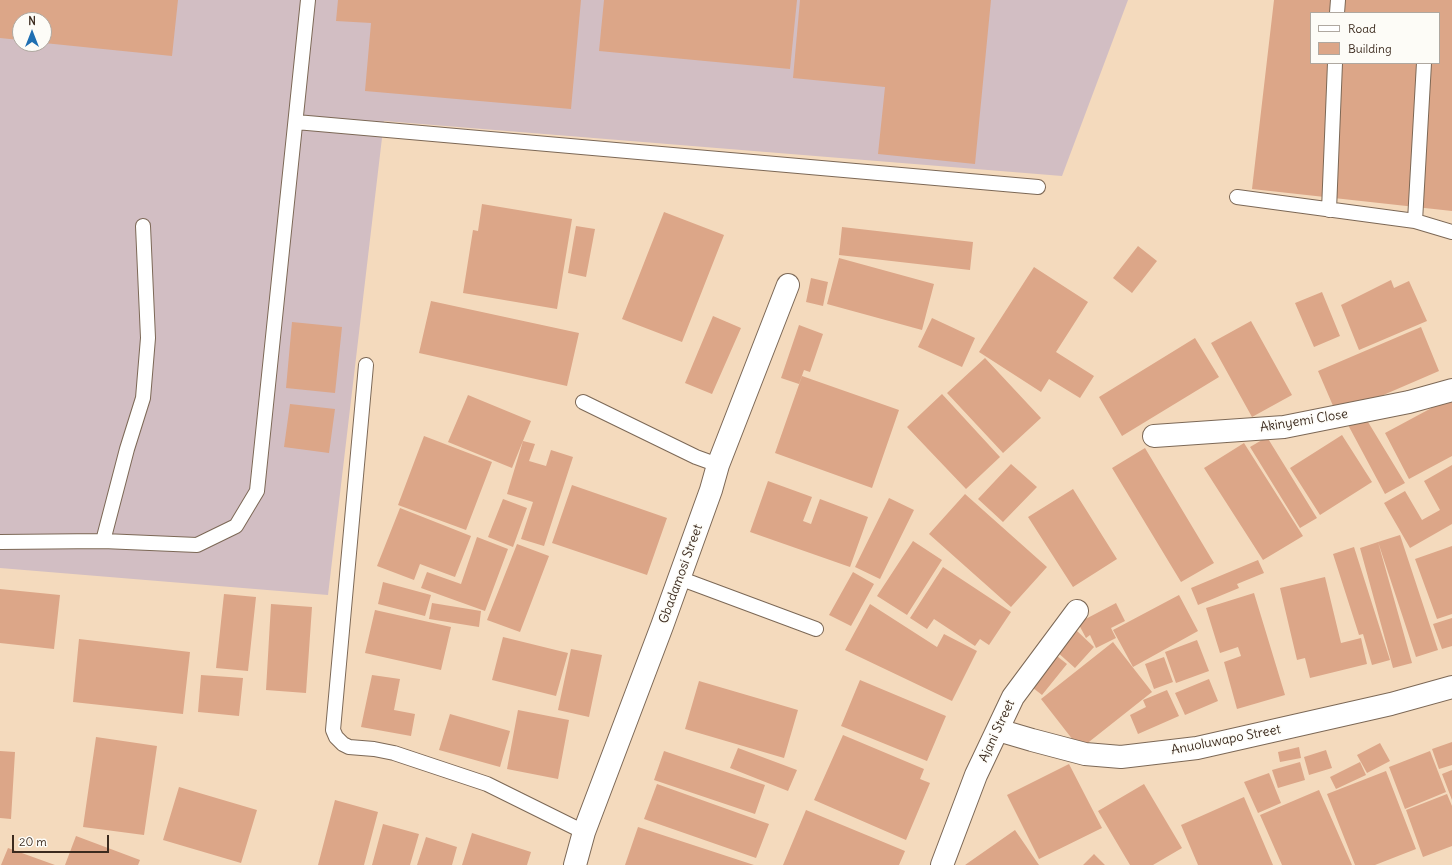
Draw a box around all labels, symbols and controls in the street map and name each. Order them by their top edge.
north arrow [12,12,52,52]
legend [1310,12,1440,64]
text: N [28,14,36,28]
text: Road [1348,21,1376,36]
text: Building [1348,41,1392,56]
street label: Akinyemi Close [1259,406,1349,436]
street label: Gbadamosi Street [656,522,706,626]
street label: Ajani Street [976,697,1018,765]
street label: Anuoluwapo Street [1170,722,1282,758]
scale bar [14,827,111,853]
text: 20 m [19,834,47,849]

